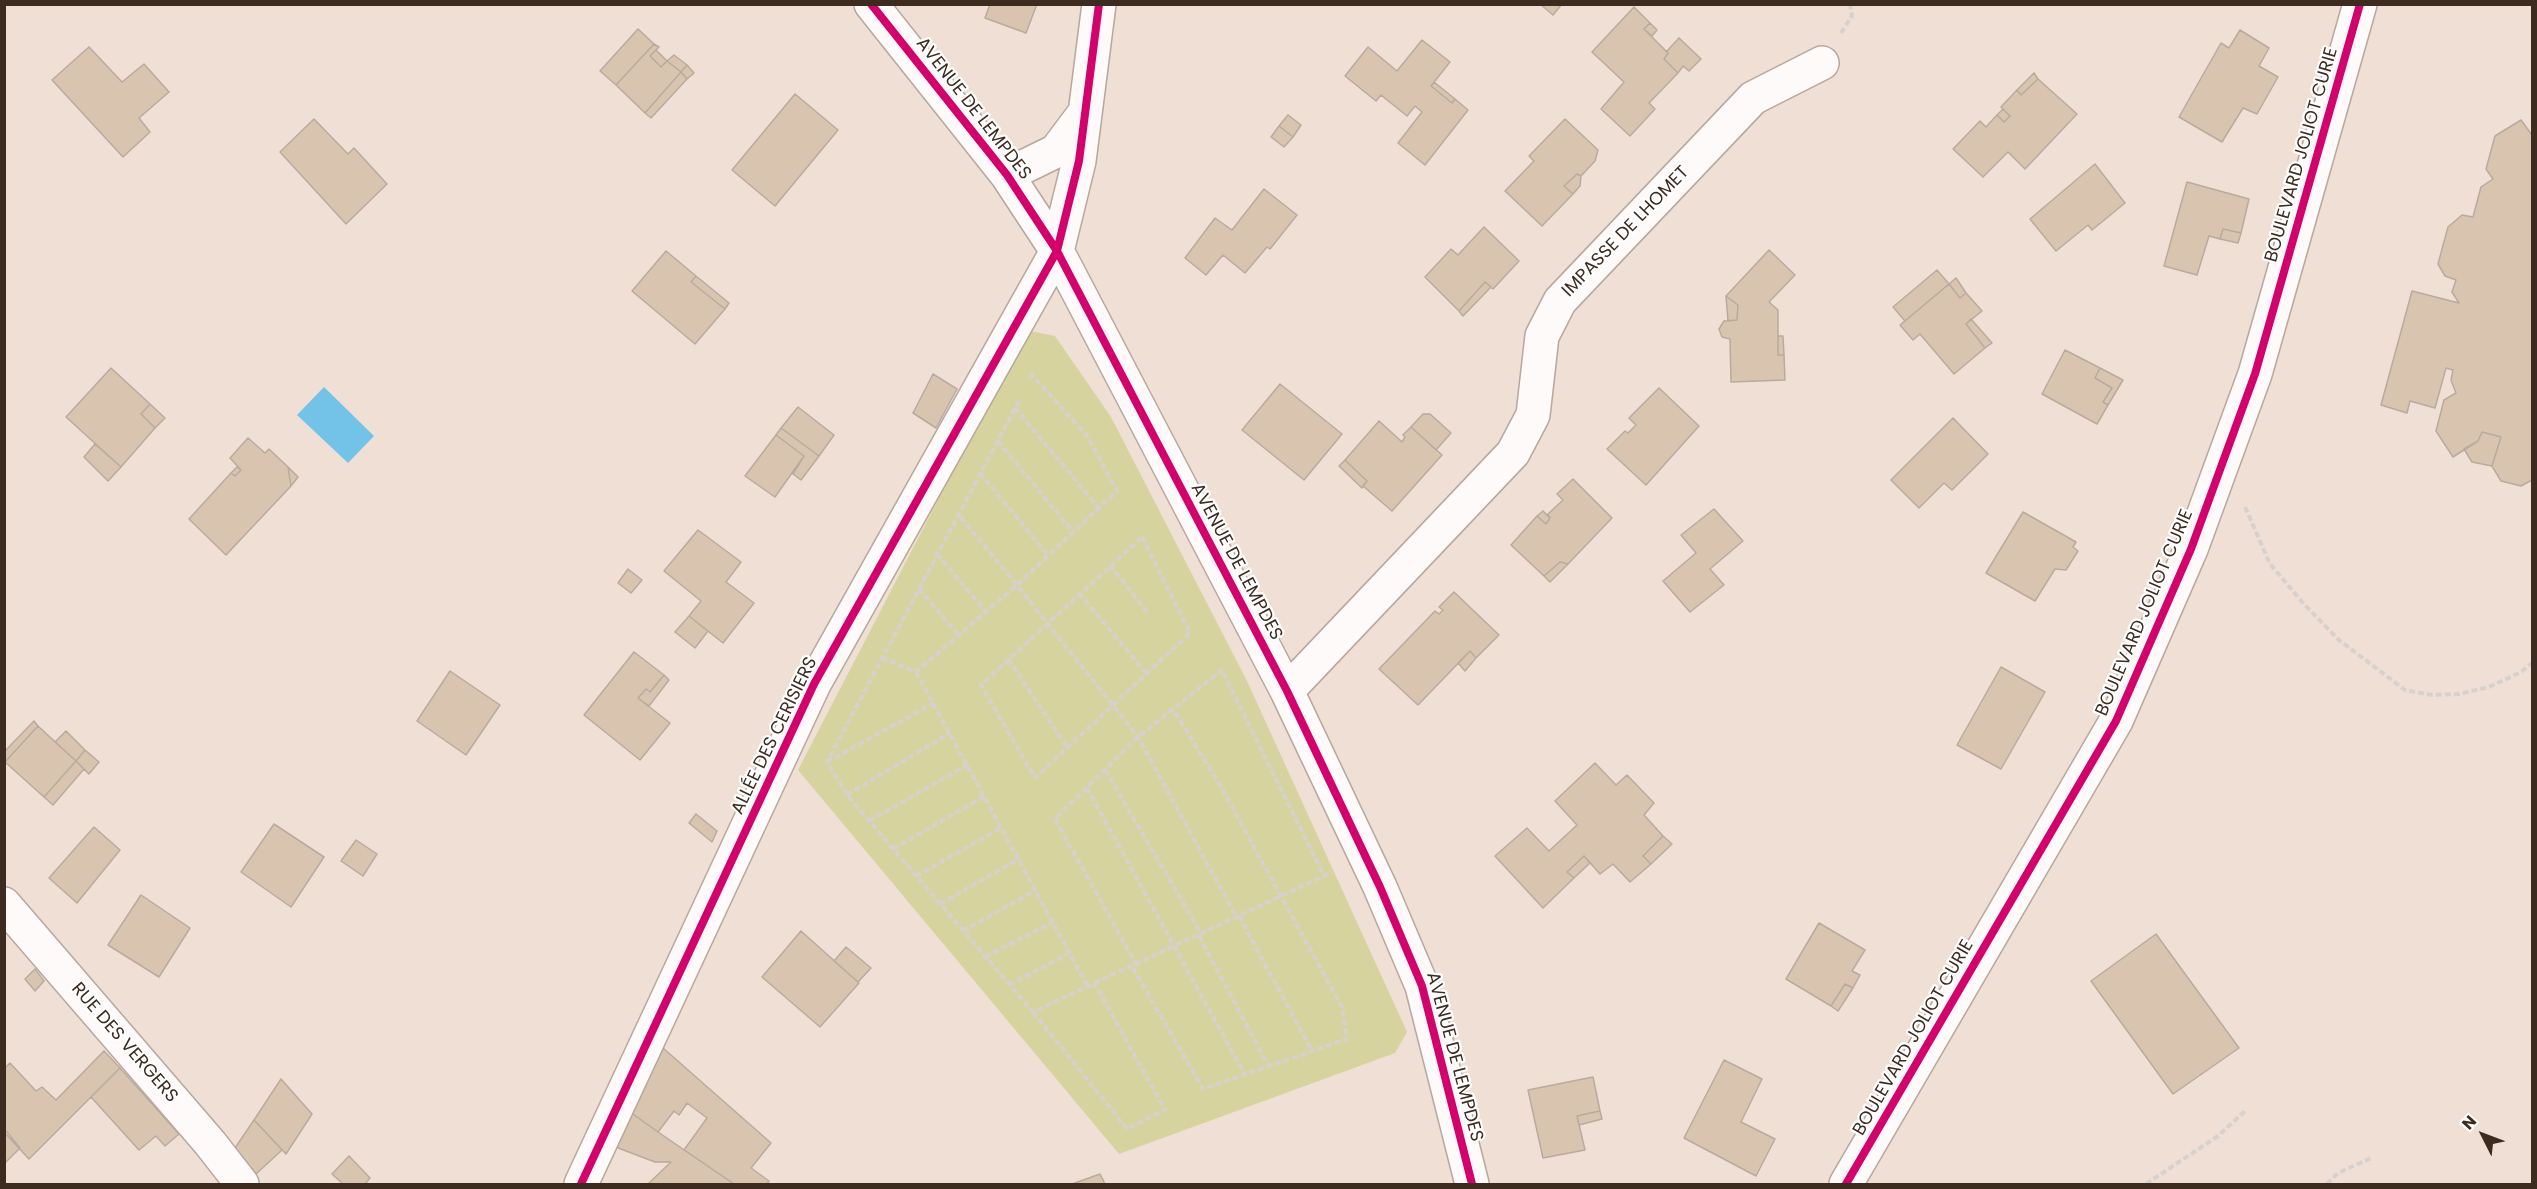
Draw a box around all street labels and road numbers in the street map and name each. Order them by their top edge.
street label: AVENUE DE LEMPDES [911,34,1035,184]
street label: BOULEVARD JOLIOT CURIE [2261,45,2343,265]
street label: IMPASSE DE LHOMET [1558,162,1694,302]
street label: AVENUE DE LEMPDES [1185,480,1287,644]
street label: BOULEVARD JOLIOT CURIE [2092,506,2198,720]
street label: ALLÉE DES CERISIERS [727,654,823,818]
street label: BOULEVARD JOLIOT CURIE [1849,936,1979,1140]
street label: AVENUE DE LEMPDES [1421,970,1487,1144]
street label: RUE DES VERGERS [66,979,182,1107]

